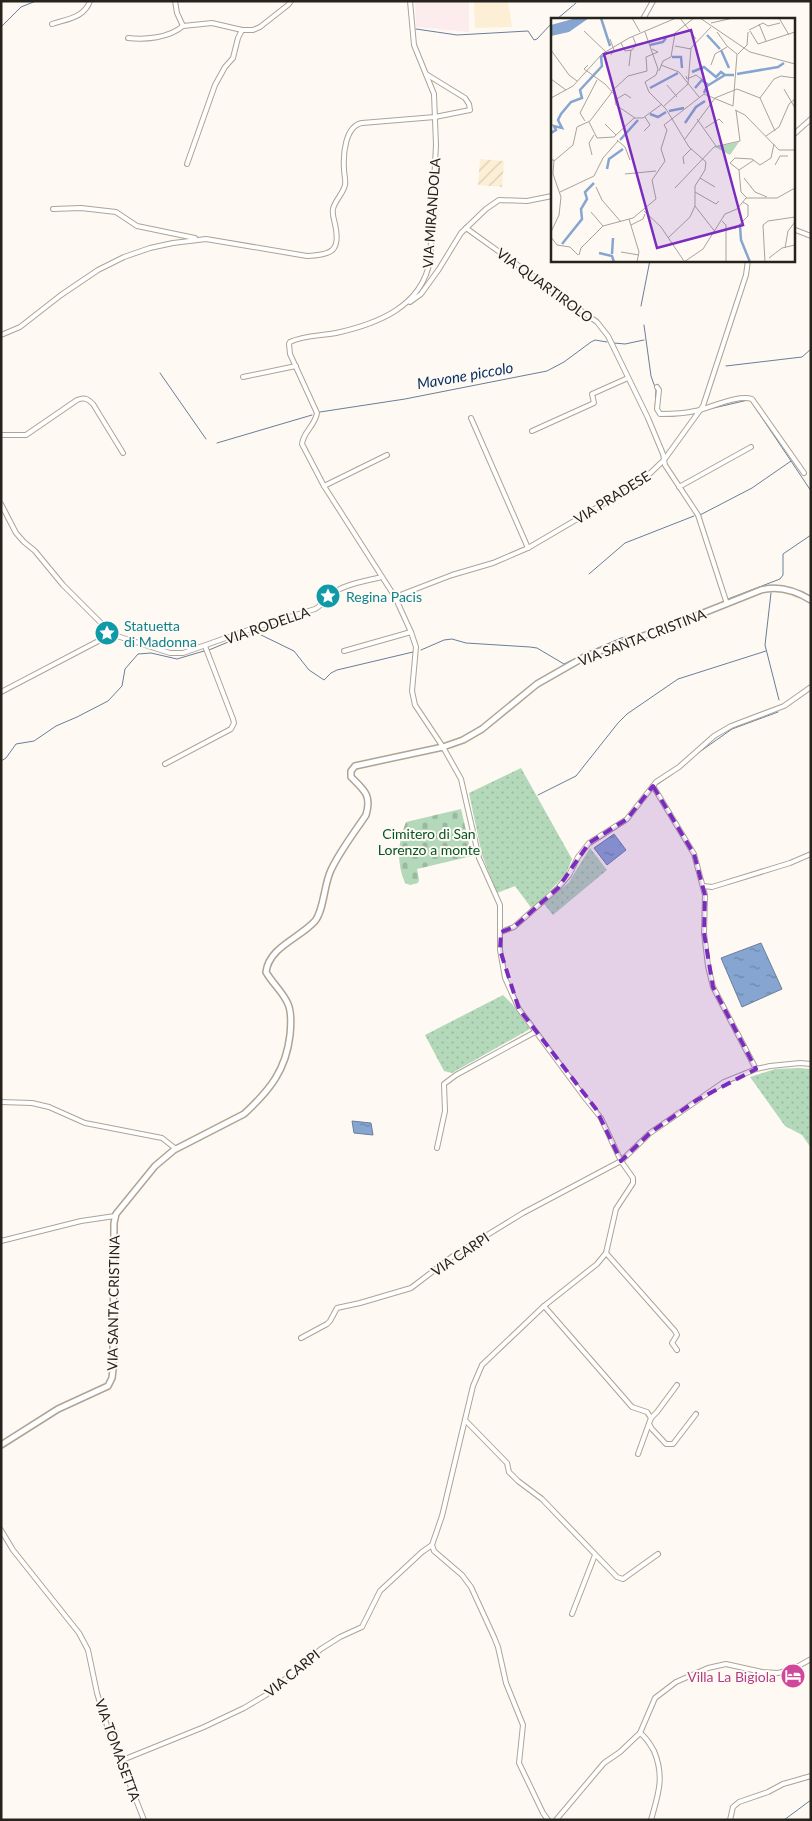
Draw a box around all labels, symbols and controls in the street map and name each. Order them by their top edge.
inset map [551,18,794,261]
street label: VIA MIRANDOLA [419,157,443,269]
street label: VIA QUARTIROLO [493,244,597,326]
water label: Mavone piccolo [415,358,515,392]
street label: VIA PRADESE [571,467,653,527]
place icon: Regina Pacis [315,583,341,609]
place label: Regina Pacis [346,588,422,605]
street label: VIA RODELLA [222,602,312,647]
street label: VIA SANTA CRISTINA [576,605,709,669]
place label: Statuetta di Madonna [124,617,197,650]
place icon: Statuetta di Madonna [94,620,120,646]
park label: Cimitero di San Lorenzo a monte [378,825,480,858]
street label: VIA CARPI [428,1229,492,1279]
street label: VIA SANTA CRISTINA [103,1235,123,1371]
street label: VIA CARPI [261,1646,323,1700]
hotel icon: Villa La Bigiola [780,1663,806,1689]
place label: Villa La Bigiola [687,1668,776,1685]
street label: VIA TOMASETTA [92,1696,145,1804]

